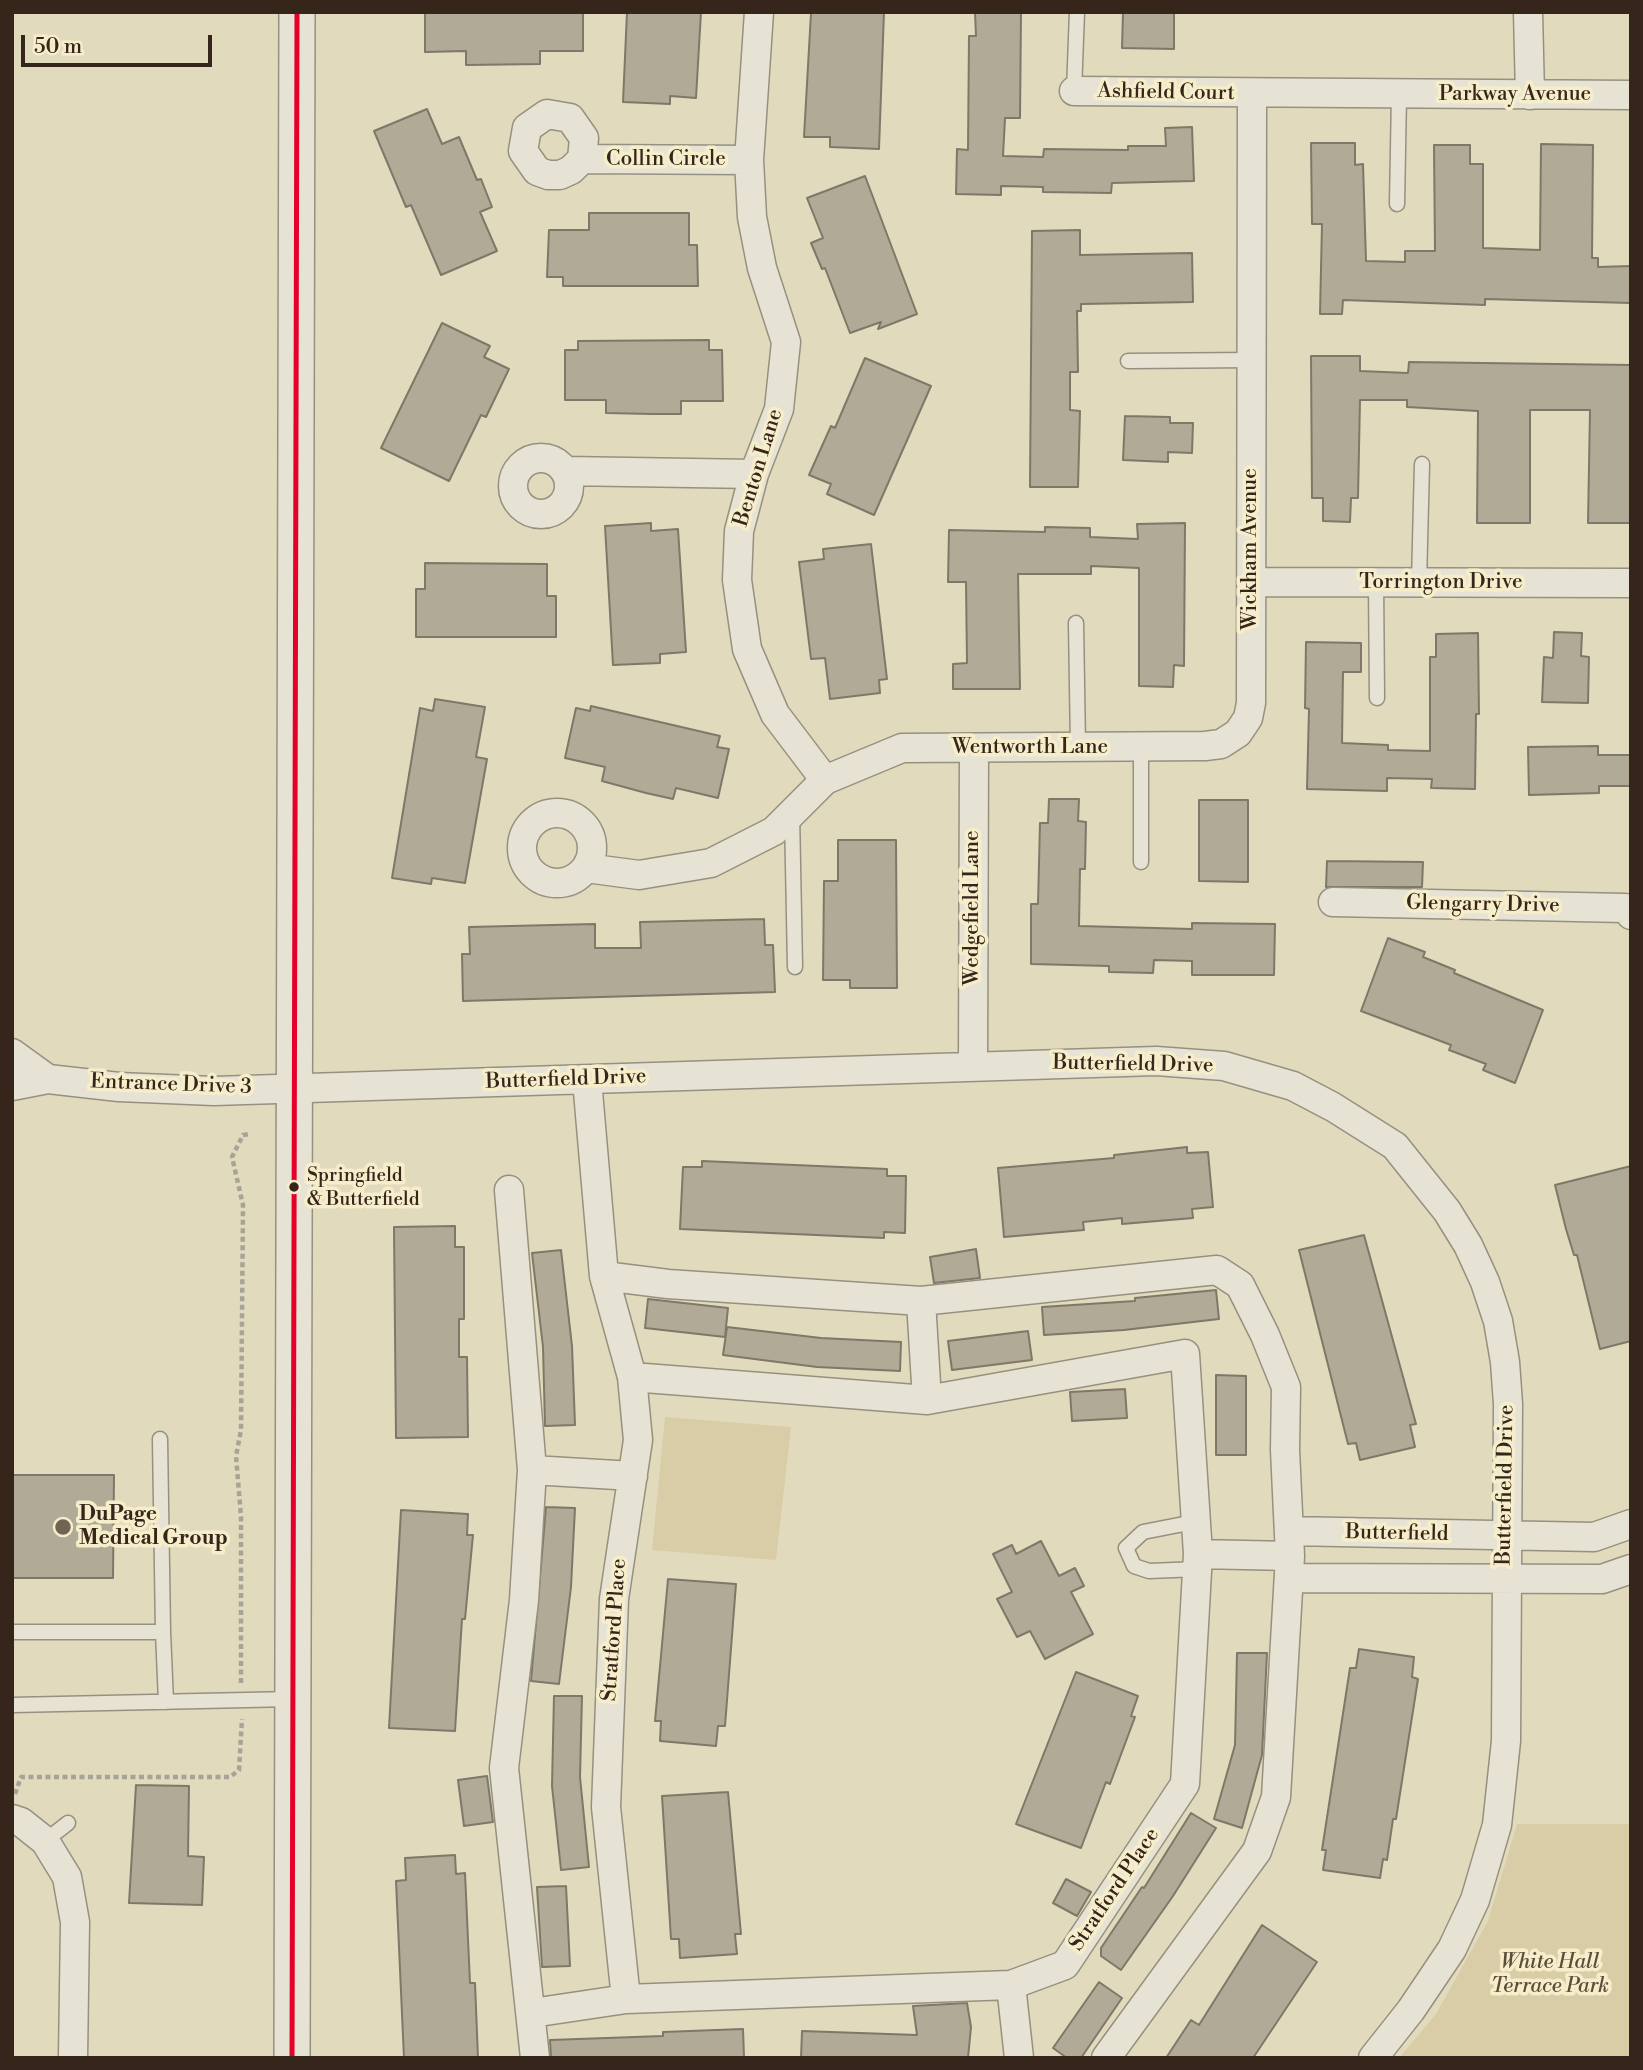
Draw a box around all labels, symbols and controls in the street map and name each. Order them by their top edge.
scale bar [24,21,215,65]
text: 50 m [34,34,82,60]
street label: Ashfield Court [1097,79,1235,107]
street label: Parkway Avenue [1439,82,1591,108]
street label: Collin Circle [606,147,726,173]
street label: Benton Lane [729,406,789,530]
street label: Wickham Avenue [1238,468,1264,630]
street label: Torrington Drive [1359,570,1523,596]
street label: Wentworth Lane [952,735,1108,761]
street label: Wedgefield Lane [960,830,986,986]
street label: Glengarry Drive [1406,891,1560,919]
street label: Butterfield Drive [1052,1051,1214,1079]
street label: Butterfield Drive [485,1065,647,1095]
street label: Entrance Drive 3 [90,1070,252,1100]
place label: Springfield & Butterfield [307,1165,420,1209]
marker: Springfield & Butterfield [287,1180,301,1194]
street label: Butterfield Drive [1492,1404,1520,1566]
place label: DuPage Medical Group [79,1502,228,1552]
marker: DuPage Medical Group [53,1517,73,1537]
street label: Butterfield [1345,1521,1449,1547]
street label: Stratford Place [597,1558,633,1702]
street label: Stratford Place [1065,1824,1165,1956]
park label: White Hall Terrace Park [1491,1950,1609,2000]

